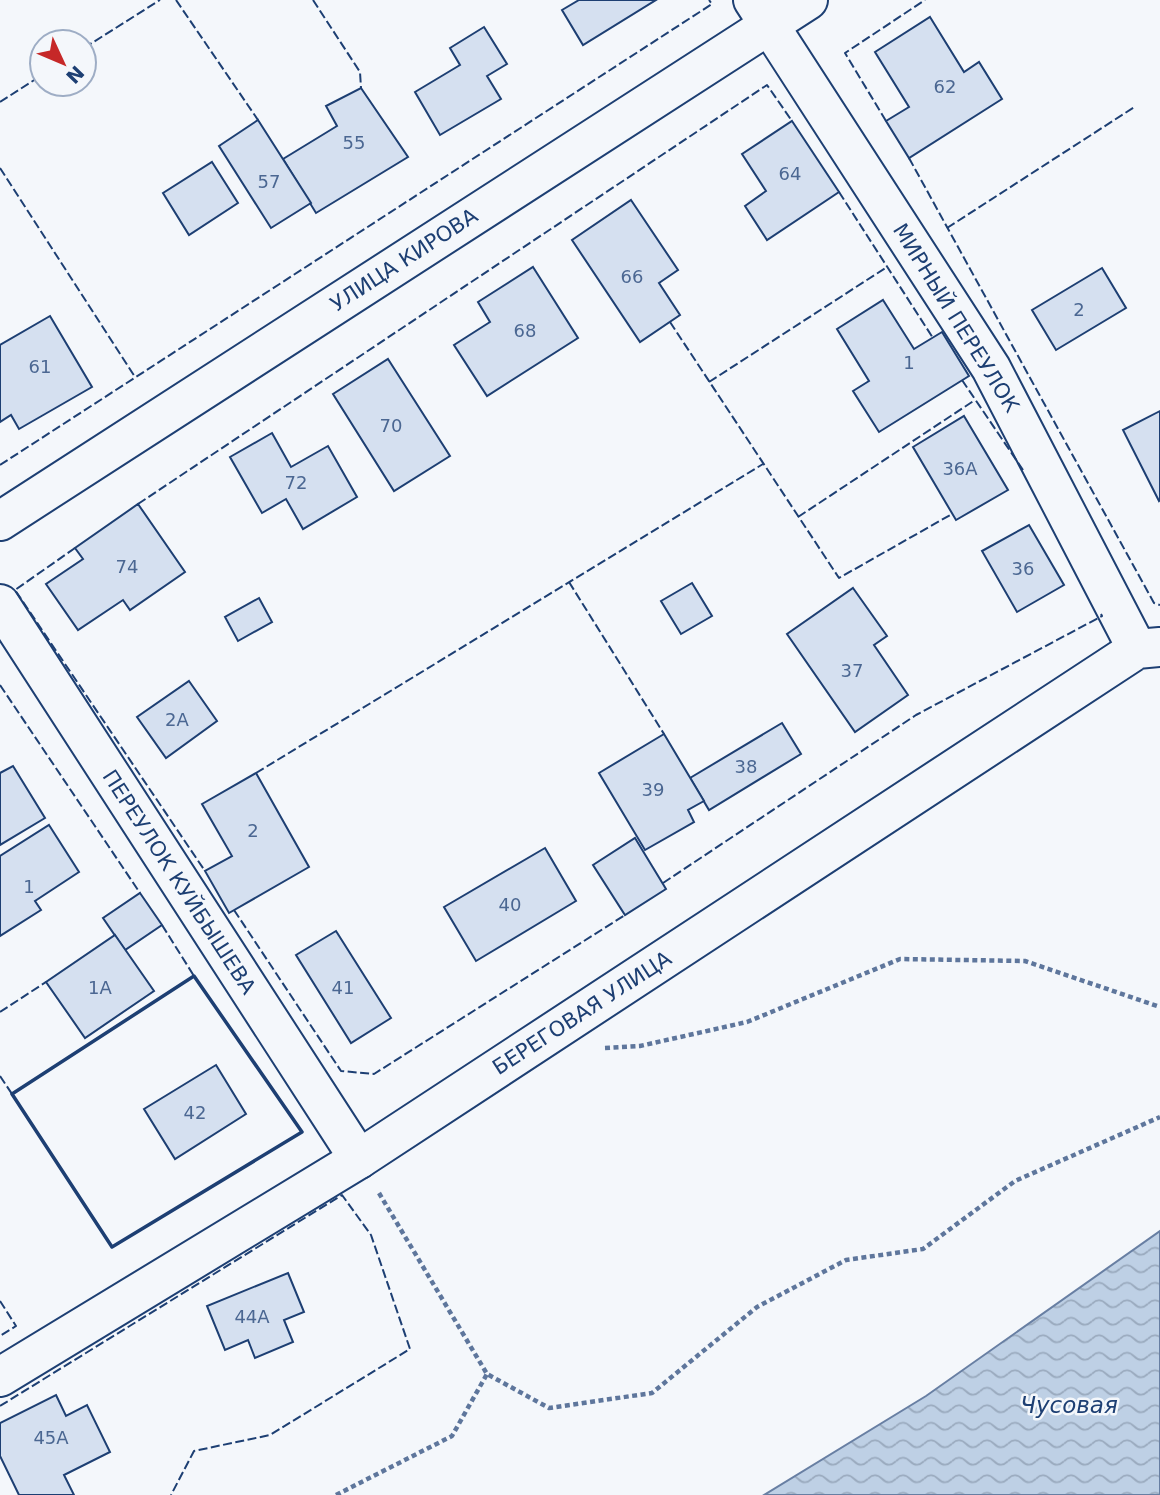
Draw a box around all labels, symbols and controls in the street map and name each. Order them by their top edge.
north arrow [28,28,98,98]
text: N [62,61,89,88]
house number: 62 [934,76,956,97]
house number: 55 [343,132,365,153]
house number: 64 [779,163,801,184]
house number: 57 [258,171,280,192]
street label: УЛИЦА КИРОВА [326,203,482,316]
street label: МИРНЫЙ ПЕРЕУЛОК [888,219,1025,417]
house number: 66 [621,266,643,287]
house number: 2 [1073,299,1085,320]
house number: 68 [514,320,536,341]
house number: 1 [903,352,915,373]
house number: 61 [29,356,51,377]
house number: 70 [380,415,402,436]
house number: 36А [942,458,978,479]
house number: 72 [285,472,307,493]
house number: 74 [116,556,138,577]
house number: 36 [1012,558,1034,579]
house number: 37 [841,660,863,681]
house number: 2А [165,709,190,730]
house number: 38 [735,756,757,777]
street label: ПЕРЕУЛОК КУЙБЫШЕВА [97,765,262,999]
house number: 39 [642,779,664,800]
house number: 2 [247,820,259,841]
house number: 1 [23,876,35,897]
house number: 40 [499,894,521,915]
street label: БЕРЕГОВАЯ УЛИЦА [488,946,676,1080]
house number: 1А [88,977,113,998]
house number: 41 [332,977,354,998]
house number: 42 [184,1102,206,1123]
house number: 44А [234,1306,270,1327]
water label: Чусовая [1020,1392,1118,1418]
house number: 45А [33,1427,69,1448]

